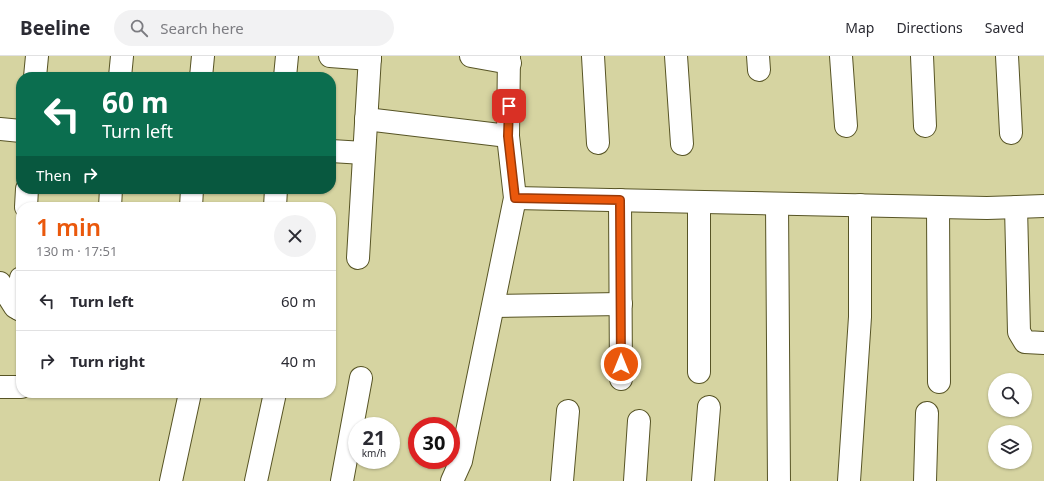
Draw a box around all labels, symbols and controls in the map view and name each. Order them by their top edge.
search box [114,10,394,46]
text: Beeline [20,15,90,41]
icon: search [128,17,150,39]
text: Search here [160,18,244,38]
text: Map [845,18,874,37]
text: Directions [896,18,963,37]
text: Saved [985,18,1024,37]
text: 60 m [102,83,169,121]
icon: left [36,88,88,140]
pin [492,89,526,123]
icon: arrive [498,95,520,117]
text: Turn left [102,119,173,143]
icon: right [79,164,101,186]
text: Then [36,165,71,185]
text: 1 min [36,210,101,243]
button: close [274,215,316,257]
text: 130 m · 17:51 [36,242,117,260]
icon: left [36,290,58,312]
text: Turn left [70,291,134,311]
text: 60 m [281,291,316,311]
position arrow [600,343,642,385]
icon: right [36,350,58,372]
text: Turn right [70,351,145,371]
text: 40 m [281,351,316,371]
map controls [988,373,1032,469]
button: search [988,373,1032,417]
speed limit sign: 30 [408,417,460,469]
text: 21 [363,424,385,451]
button: layers [988,425,1032,469]
text: km/h [362,446,386,460]

